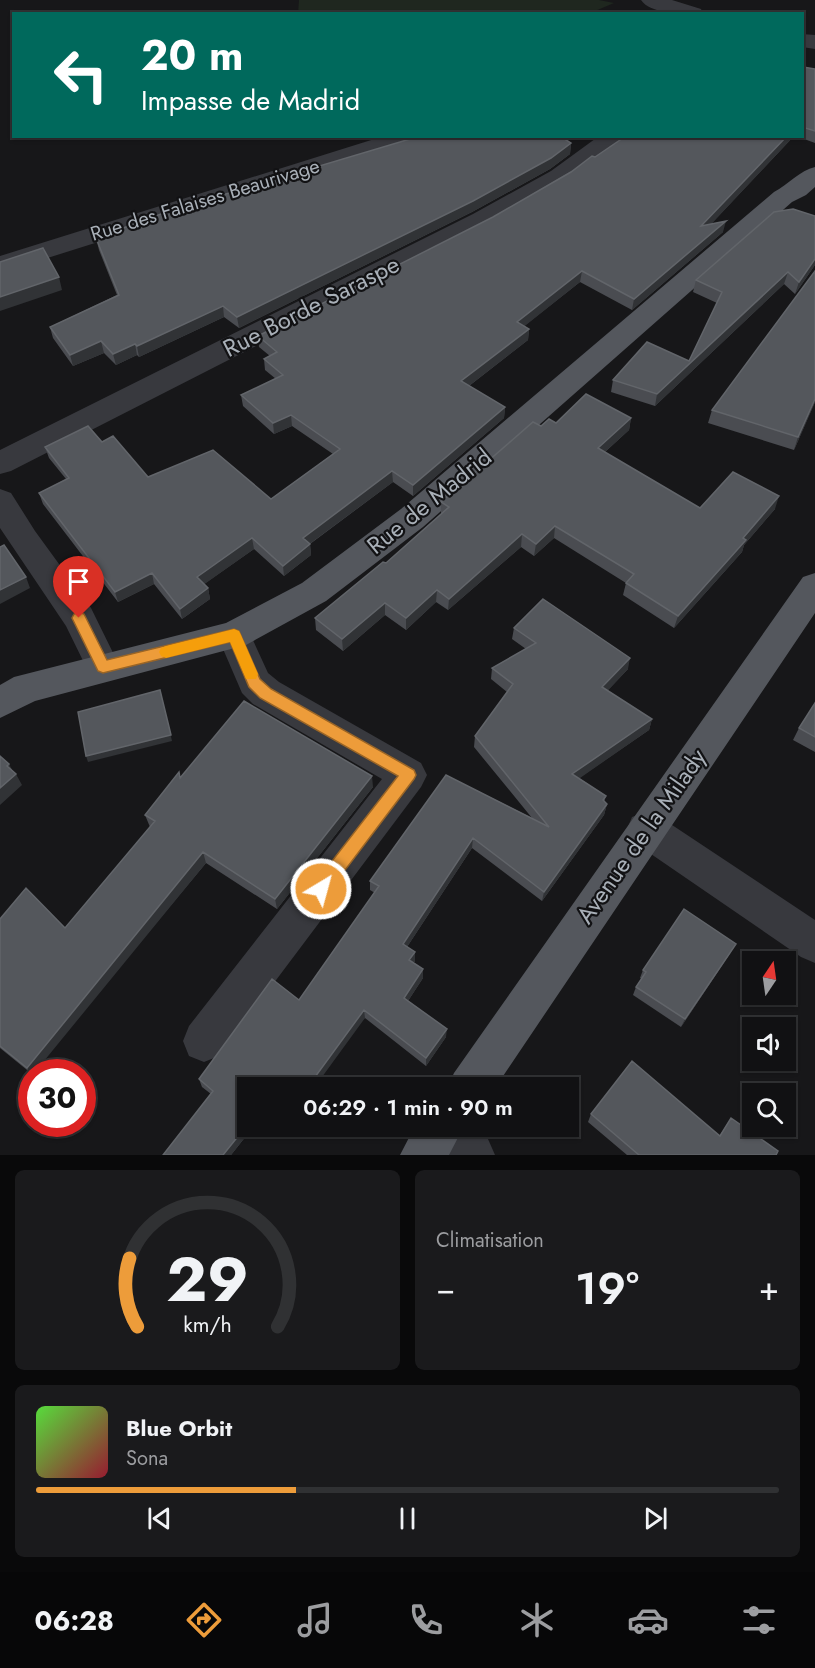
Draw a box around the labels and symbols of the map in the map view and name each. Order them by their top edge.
street label: Rue des Falaises Beaurivage [87,151,323,249]
street label: Rue Borde Saraspe [217,246,405,366]
street label: Rue de Madrid [359,440,499,562]
pin [53,556,104,618]
street label: Avenue de la Milady [567,741,715,931]
position arrow [289,857,353,921]
north arrow [742,951,796,1005]
speed limit sign: 30 [18,1059,96,1137]

